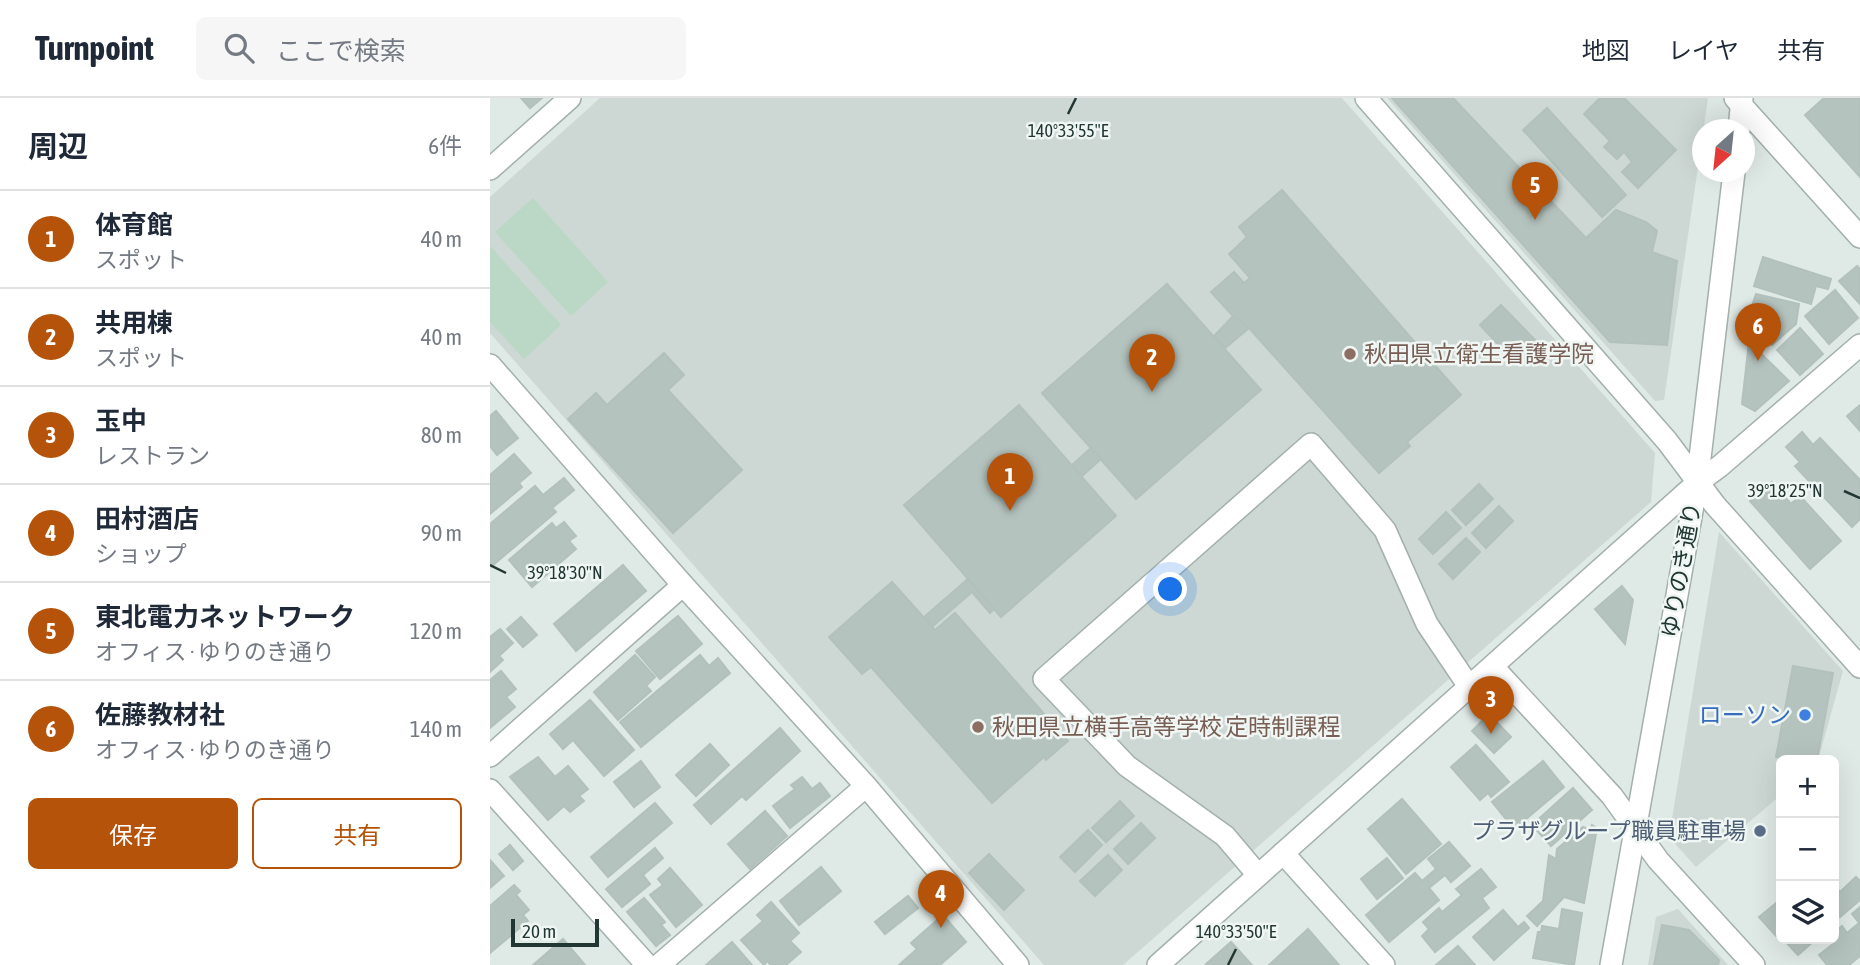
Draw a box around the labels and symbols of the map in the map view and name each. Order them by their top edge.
north arrow [1692,119,1755,182]
text: 140°33'55"E [1028,120,1109,141]
pin: 5 [1512,162,1558,220]
pin: 6 [1735,303,1781,361]
pin: 2 [1129,334,1175,392]
place label: 秋田県立衛生看護学院 [1364,341,1594,367]
marker: 秋田県立衛生看護学院 [1342,346,1358,362]
pin: 1 [987,453,1033,511]
text: 39°18'25"N [1747,480,1823,501]
street label: ゆりのき通り [1656,500,1706,640]
text: 39°18'30"N [527,562,603,583]
your location [1153,572,1187,606]
pin: 3 [1468,676,1514,734]
place label: ローソン [1699,702,1791,728]
marker: ローソン [1797,707,1813,723]
place label: 秋田県立横手高等学校 定時制課程 [992,714,1340,740]
marker: 秋田県立横手高等学校 定時制課程 [970,719,986,735]
place label: プラザグループ職員駐車場 [1471,818,1746,844]
marker: プラザグループ職員駐車場 [1752,823,1768,839]
pin: 4 [918,870,964,928]
scale bar [511,916,598,948]
text: 140°33'50"E [1196,921,1277,942]

